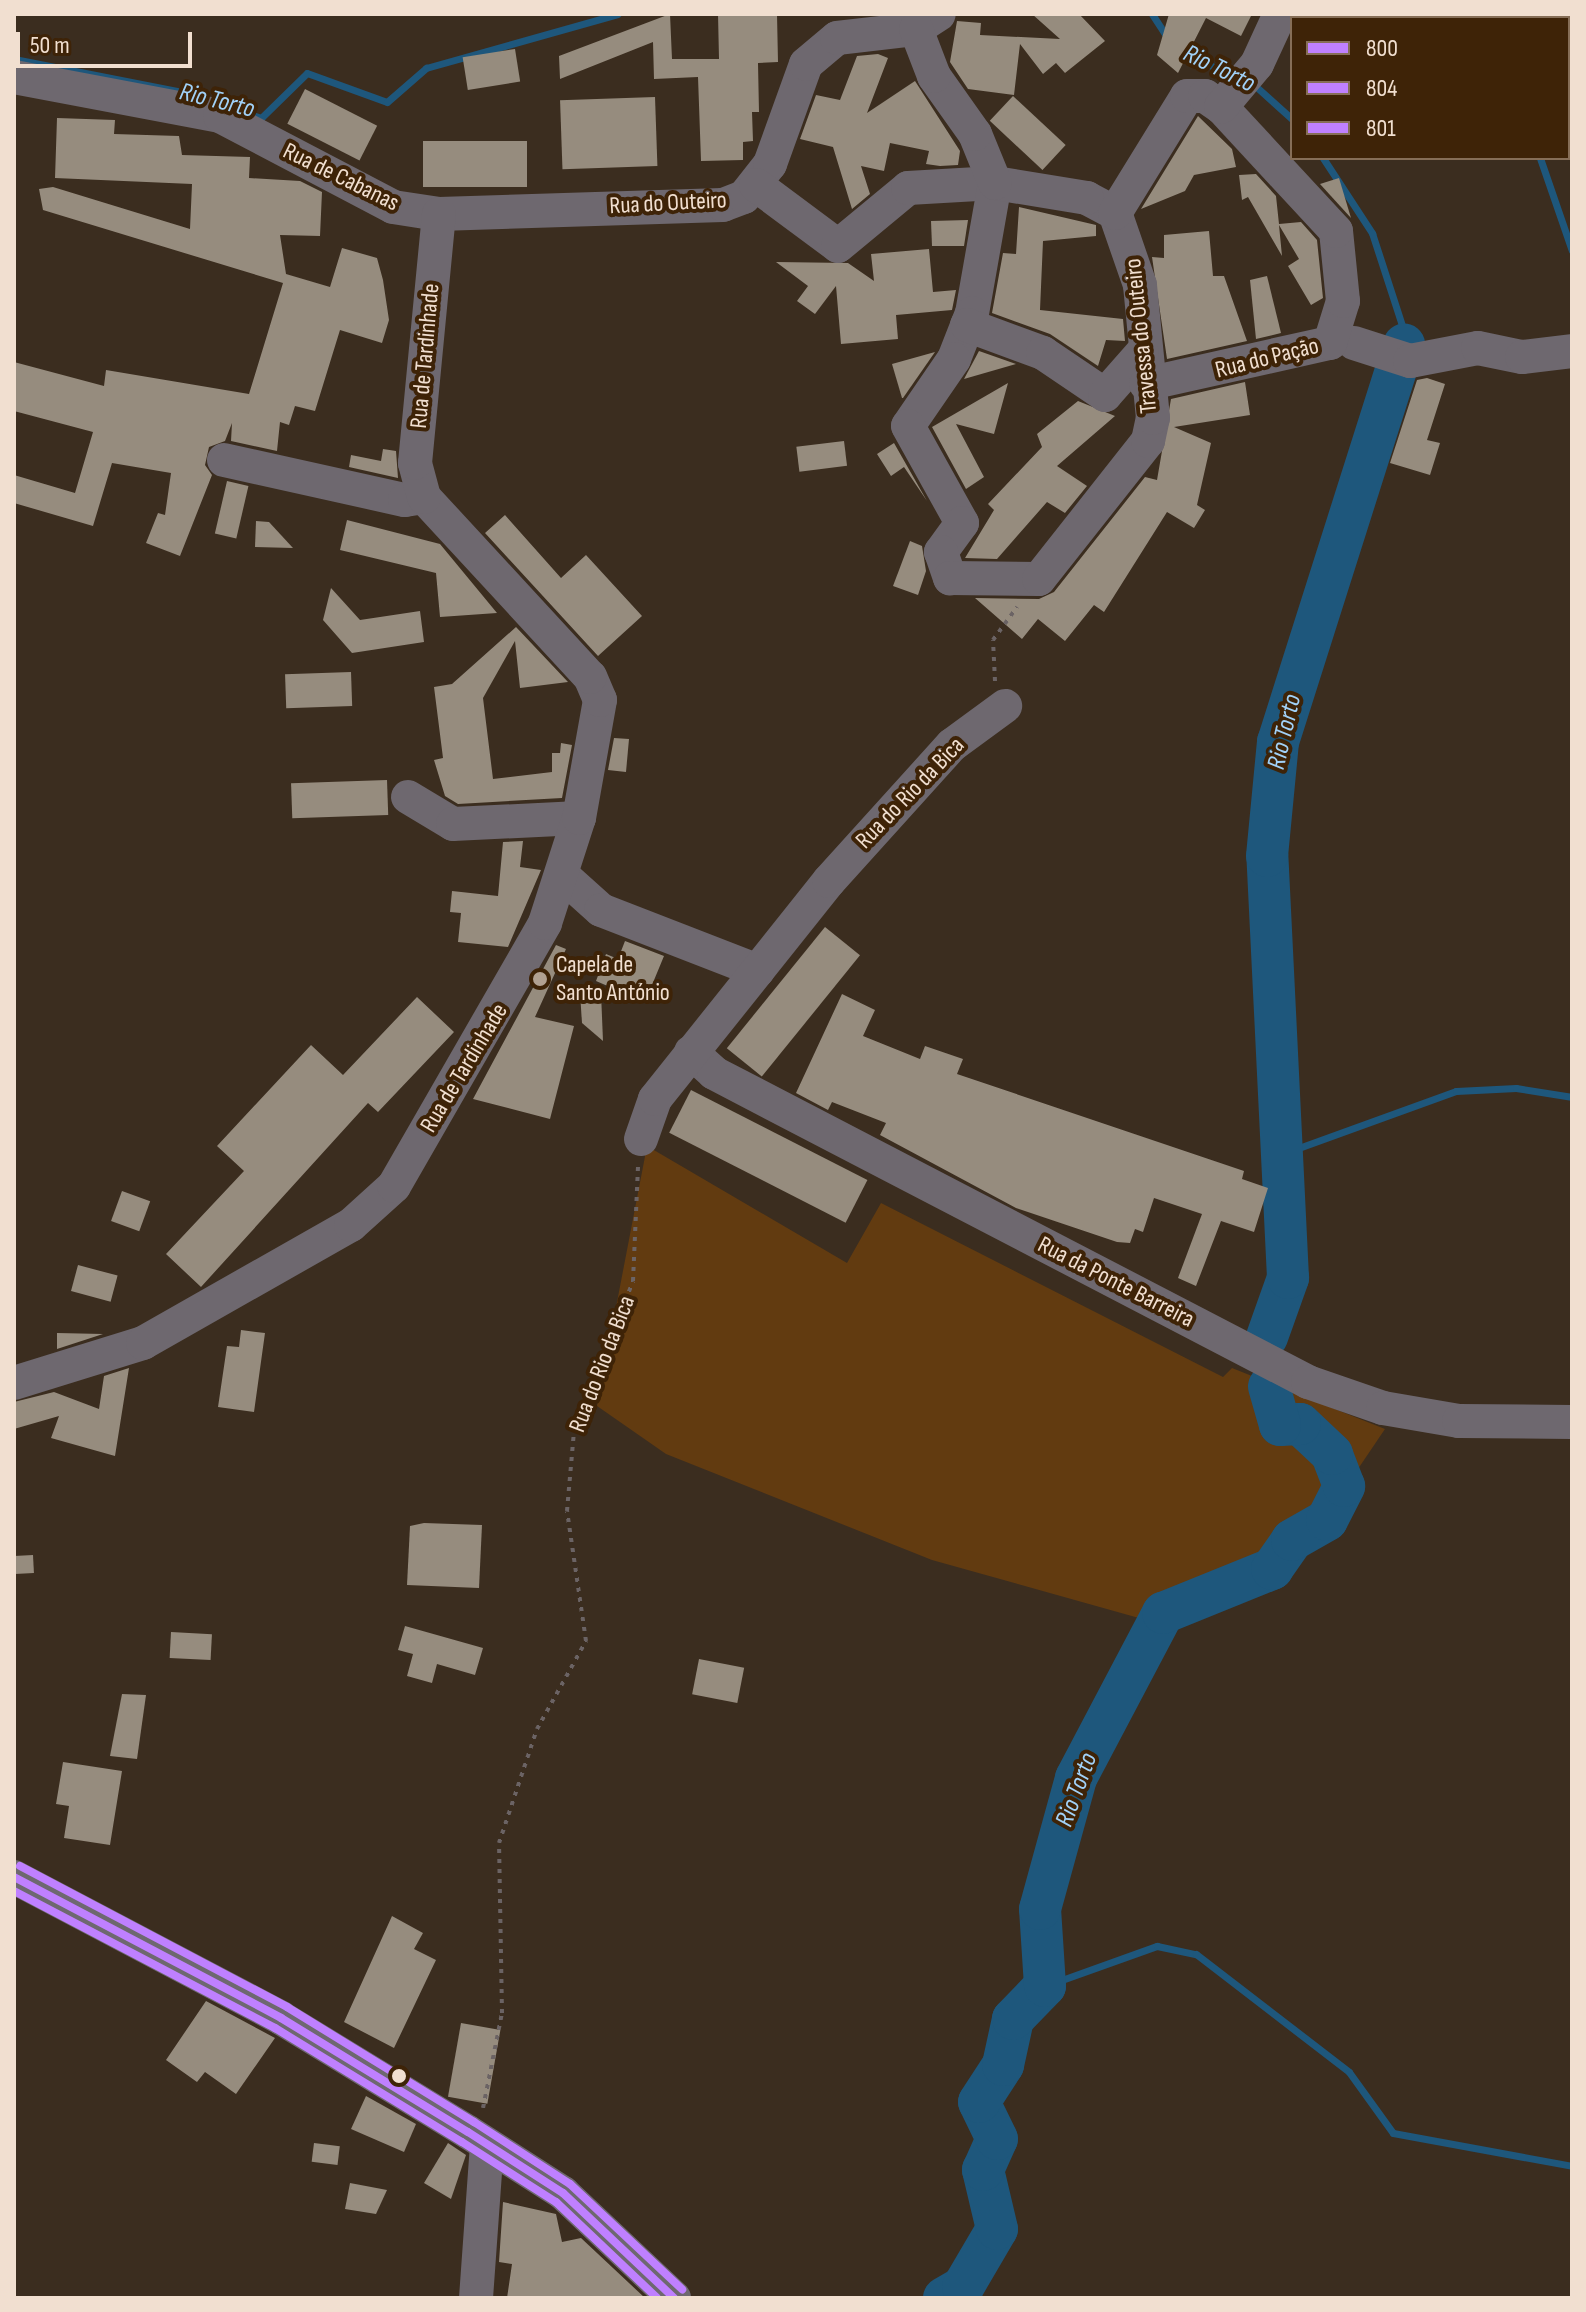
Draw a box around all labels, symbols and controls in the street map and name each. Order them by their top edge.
scale bar [20,16,196,66]
legend [1290,16,1570,160]
text: 50 m [30,31,70,60]
text: 800 [1366,34,1398,63]
water label: Rio Torto [1178,38,1260,100]
text: 804 [1366,74,1397,103]
water label: Rio Torto [176,77,258,125]
text: 801 [1366,114,1396,143]
street label: Rua de Cabanas [278,137,404,217]
street label: Rua do Outeiro [609,186,727,220]
street label: Travessa do Outeiro [1119,257,1163,415]
street label: Rua de Tardinhade [404,282,446,430]
street label: Rua do Pação [1212,331,1322,385]
water label: Rio Torto [1261,691,1309,773]
street label: Rua do Rio da Bica [850,731,970,855]
place label: Capela de Santo António [556,951,670,1007]
marker: Capela de Santo António [531,970,549,988]
street label: Rua de Tardinhade [414,998,514,1138]
street label: Rua da Ponte Barreira [1033,1230,1199,1334]
street label: Rua do Rio da Bica [563,1292,641,1436]
water label: Rio Torto [1049,1749,1105,1831]
unlabelled marker [391,2068,407,2084]

